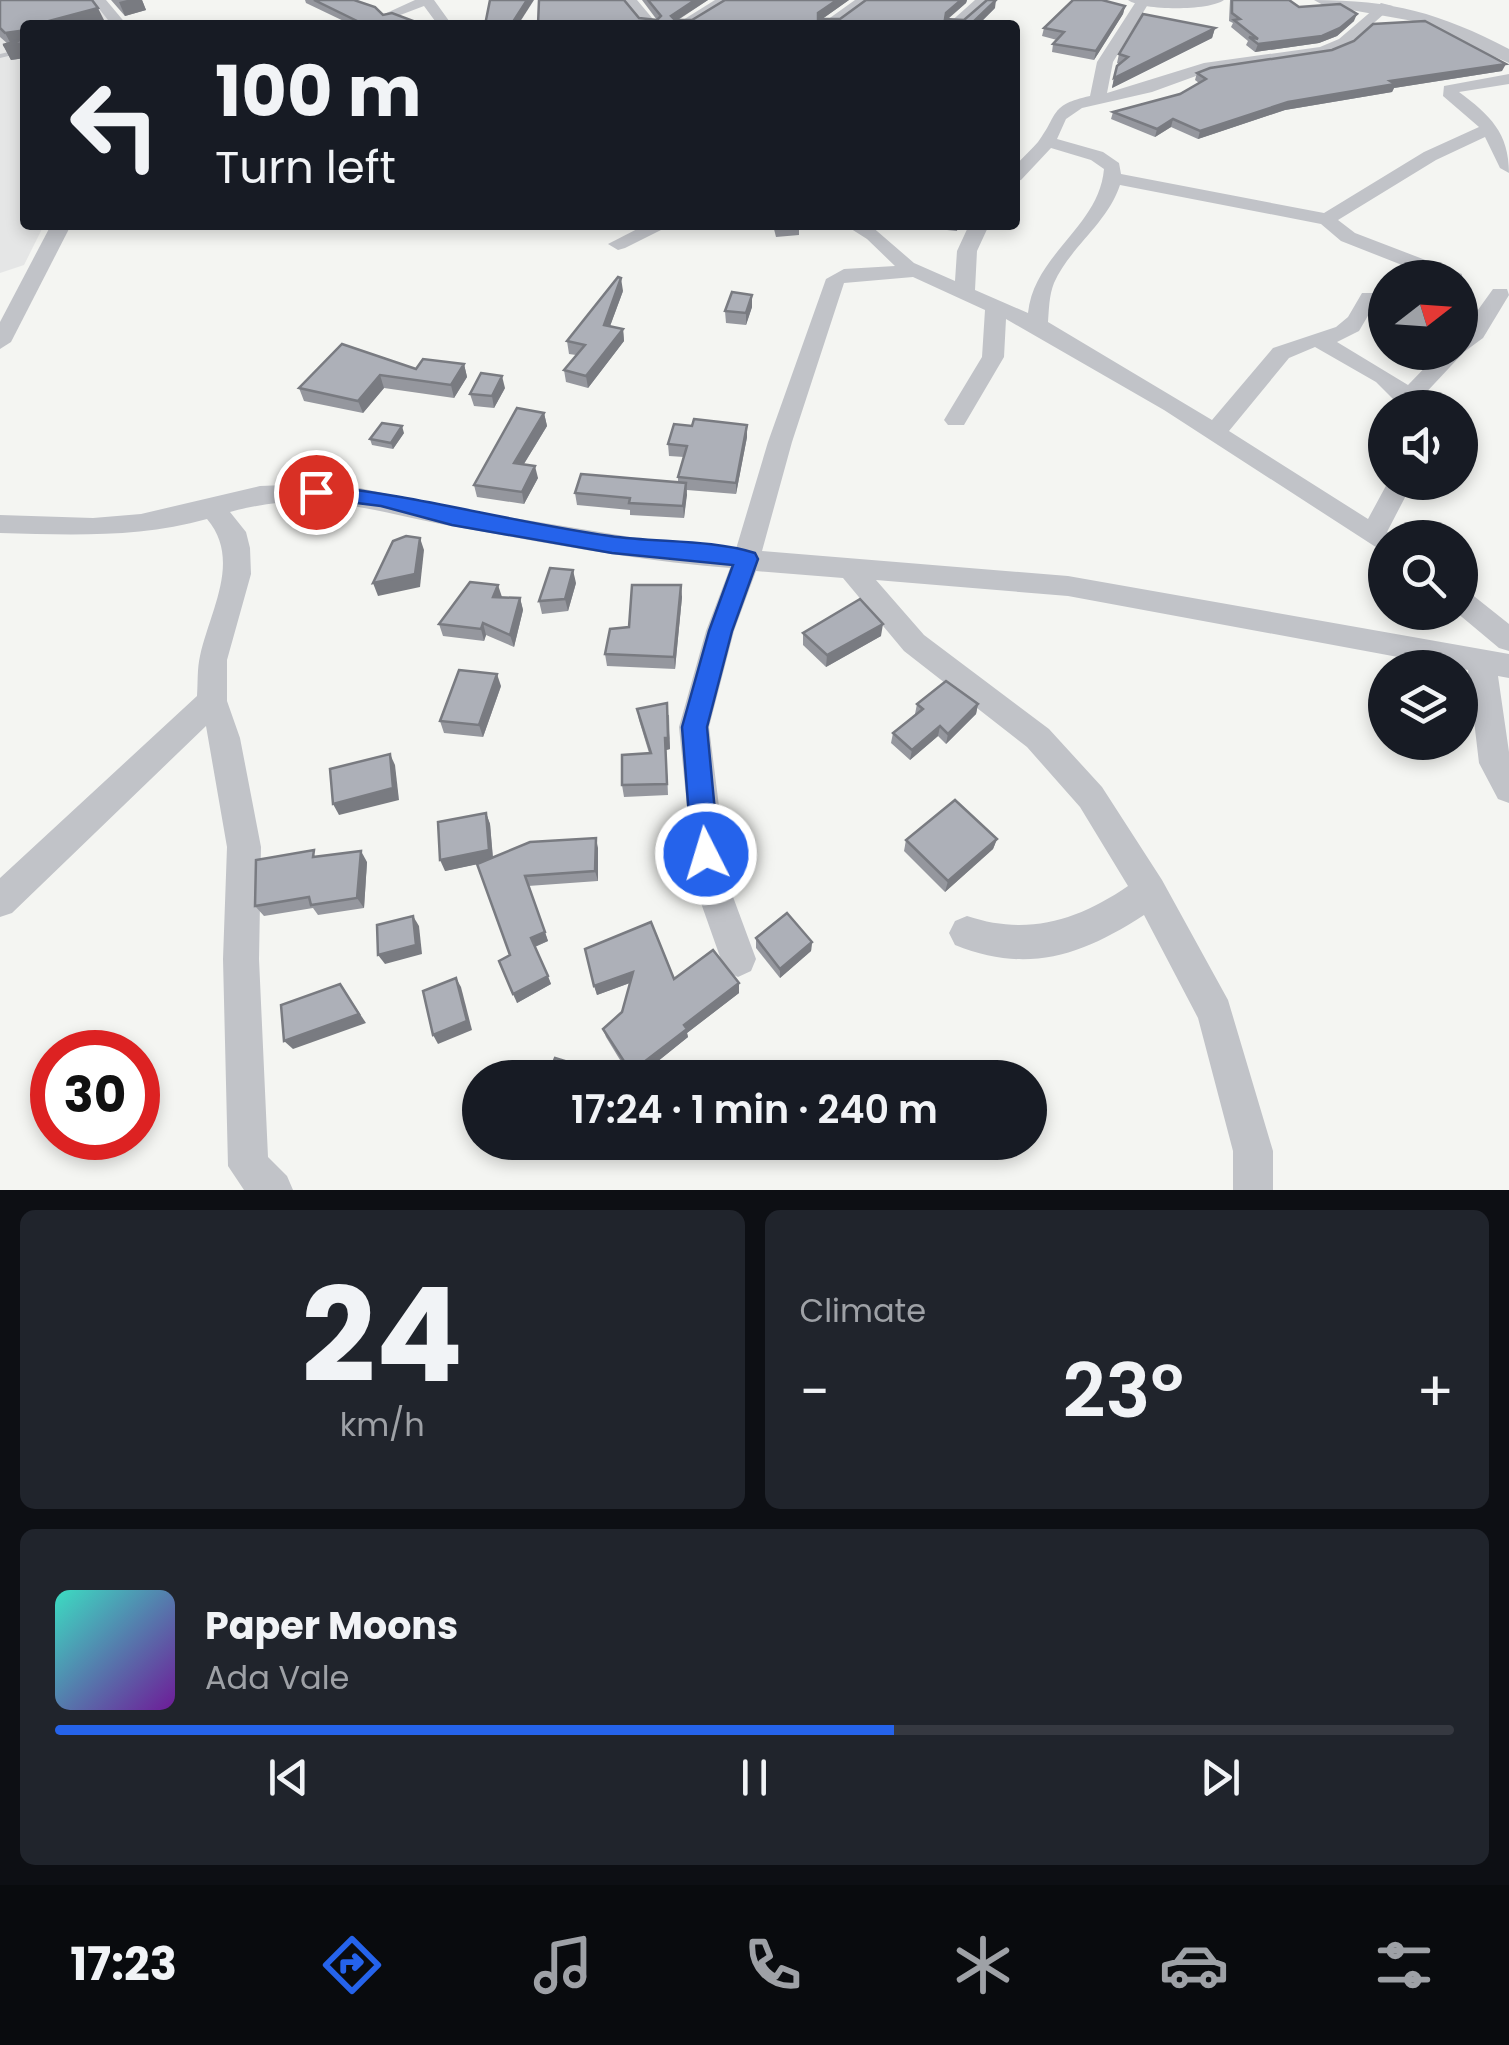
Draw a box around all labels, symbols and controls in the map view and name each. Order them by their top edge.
text: 100 m [215,42,422,141]
icon: left [50,60,180,190]
text: Turn left [215,136,396,199]
north arrow [1368,260,1478,370]
map controls [1368,260,1478,760]
button: sound [1368,390,1478,500]
pin [274,450,359,535]
icon: arrive [289,465,344,520]
button: search [1368,520,1478,630]
button: layers [1368,650,1478,760]
position arrow [654,802,758,906]
speed limit sign: 30 [30,1030,160,1160]
text: 17:24 · 1 min · 240 m [571,1083,938,1136]
text: 24 [301,1244,463,1427]
text: Climate [800,1288,926,1333]
text: 23° [1062,1338,1184,1443]
text: − [800,1353,830,1430]
text: + [1416,1353,1454,1430]
text: km/h [340,1402,425,1447]
text: Paper Moons [205,1599,458,1652]
text: Ada Vale [205,1655,349,1700]
icon: previous [261,1750,316,1805]
icon: pause [727,1750,782,1805]
icon: next [1193,1750,1248,1805]
icon: directions [317,1930,387,2000]
icon: music [528,1930,598,2000]
icon: phone [738,1930,808,2000]
icon: climate [948,1930,1018,2000]
icon: car [1159,1930,1229,2000]
icon: filters [1369,1930,1439,2000]
text: 17:23 [70,1933,177,1996]

